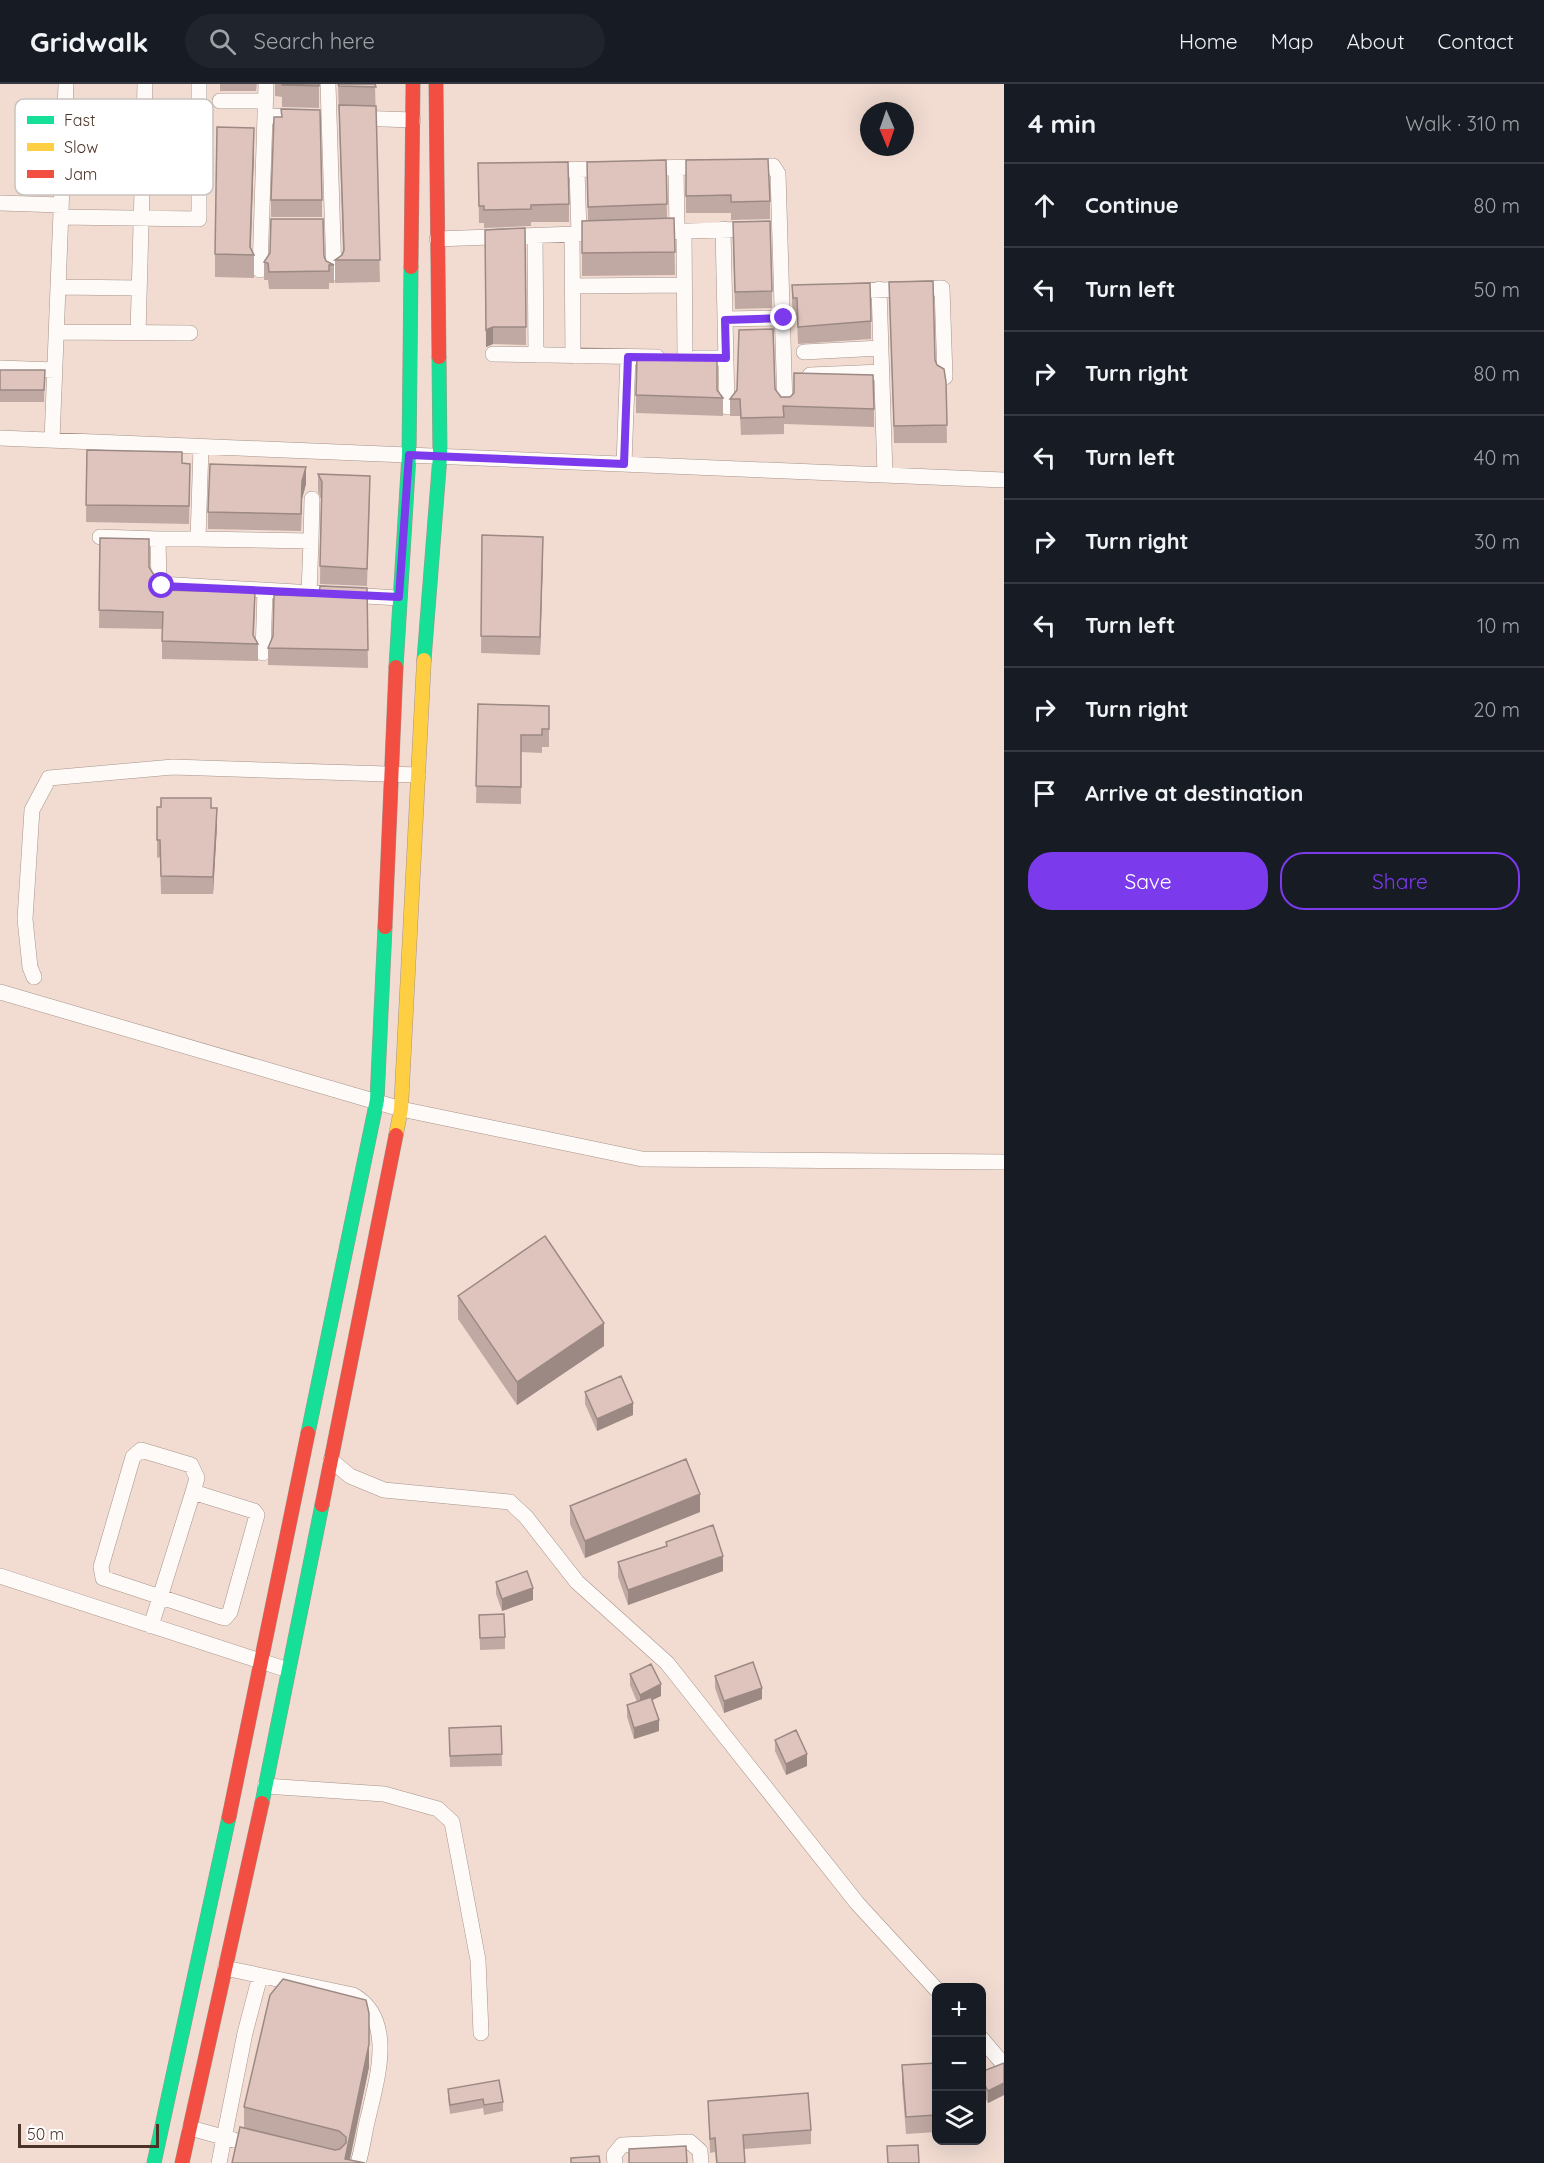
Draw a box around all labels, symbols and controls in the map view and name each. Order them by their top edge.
search box [185,14,605,68]
text: Gridwalk [30,24,149,59]
icon: search [206,25,239,58]
text: Search here [254,27,375,55]
text: Home [1179,28,1238,54]
text: Map [1271,28,1314,54]
text: About [1347,28,1405,54]
text: Contact [1438,28,1514,54]
legend [15,99,213,195]
north arrow [860,102,914,156]
text: 4 min [1028,107,1096,140]
text: Fast [64,110,95,130]
text: Walk · 310 m [1405,111,1520,136]
text: Slow [64,137,98,157]
text: Jam [64,164,97,184]
icon: ahead [1028,189,1061,222]
text: Continue [1085,191,1179,219]
text: 80 m [1474,193,1520,218]
icon: left [1028,273,1061,306]
text: Turn left [1085,275,1175,303]
text: 50 m [1474,277,1520,302]
route end [770,304,796,330]
icon: right [1028,357,1061,390]
text: Turn right [1085,359,1189,387]
text: 80 m [1474,361,1520,386]
icon: left [1028,441,1061,474]
text: Turn left [1085,443,1175,471]
text: 40 m [1474,445,1520,470]
icon: right [1028,525,1061,558]
text: Turn right [1085,527,1189,555]
text: 30 m [1474,529,1520,554]
route start [148,572,174,598]
icon: left [1028,609,1061,642]
text: Turn left [1085,611,1175,639]
text: 10 m [1477,613,1520,638]
icon: right [1028,693,1061,726]
text: Turn right [1085,695,1189,723]
text: 20 m [1473,697,1520,722]
icon: arrive [1028,777,1061,810]
text: Arrive at destination [1085,779,1303,807]
button: Save [1028,852,1268,910]
button: Share [1280,852,1520,910]
map controls [932,1983,986,2145]
button: + [932,1983,986,2037]
button: − [932,2037,986,2091]
button: layers [932,2091,986,2145]
scale bar [18,2121,159,2148]
text: 50 m [27,2124,64,2144]

